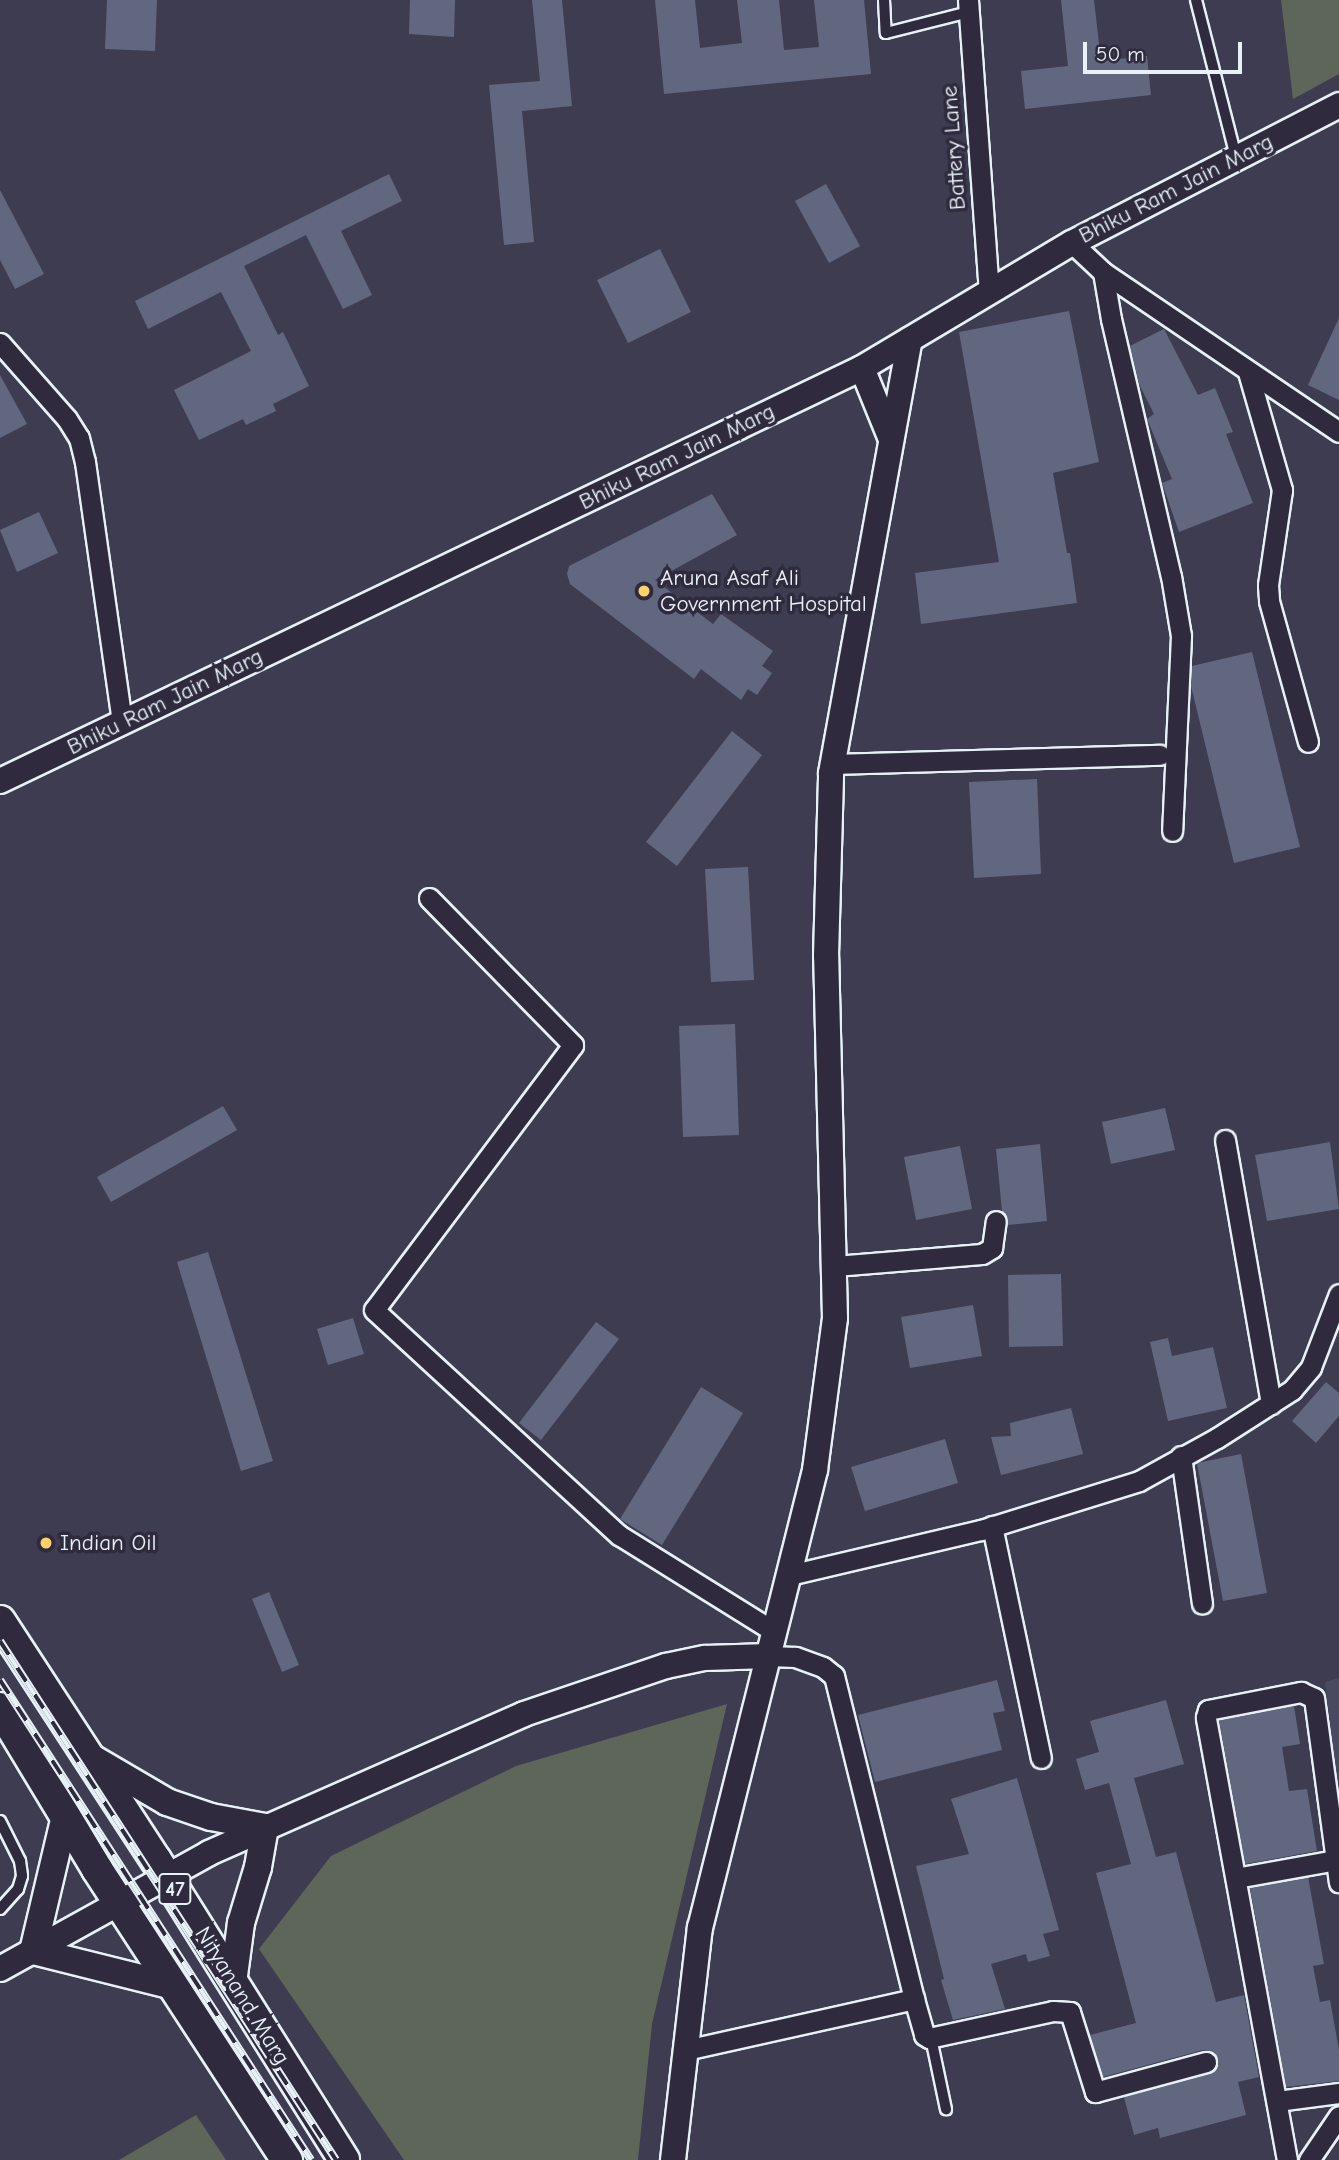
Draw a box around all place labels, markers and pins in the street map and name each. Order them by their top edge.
place label: Aruna Asaf Ali Government Hospital [660,564,867,618]
marker: Aruna Asaf Ali Government Hospital [634,581,654,601]
place label: Indian Oil [60,1529,156,1557]
marker: Indian Oil [38,1535,54,1551]

